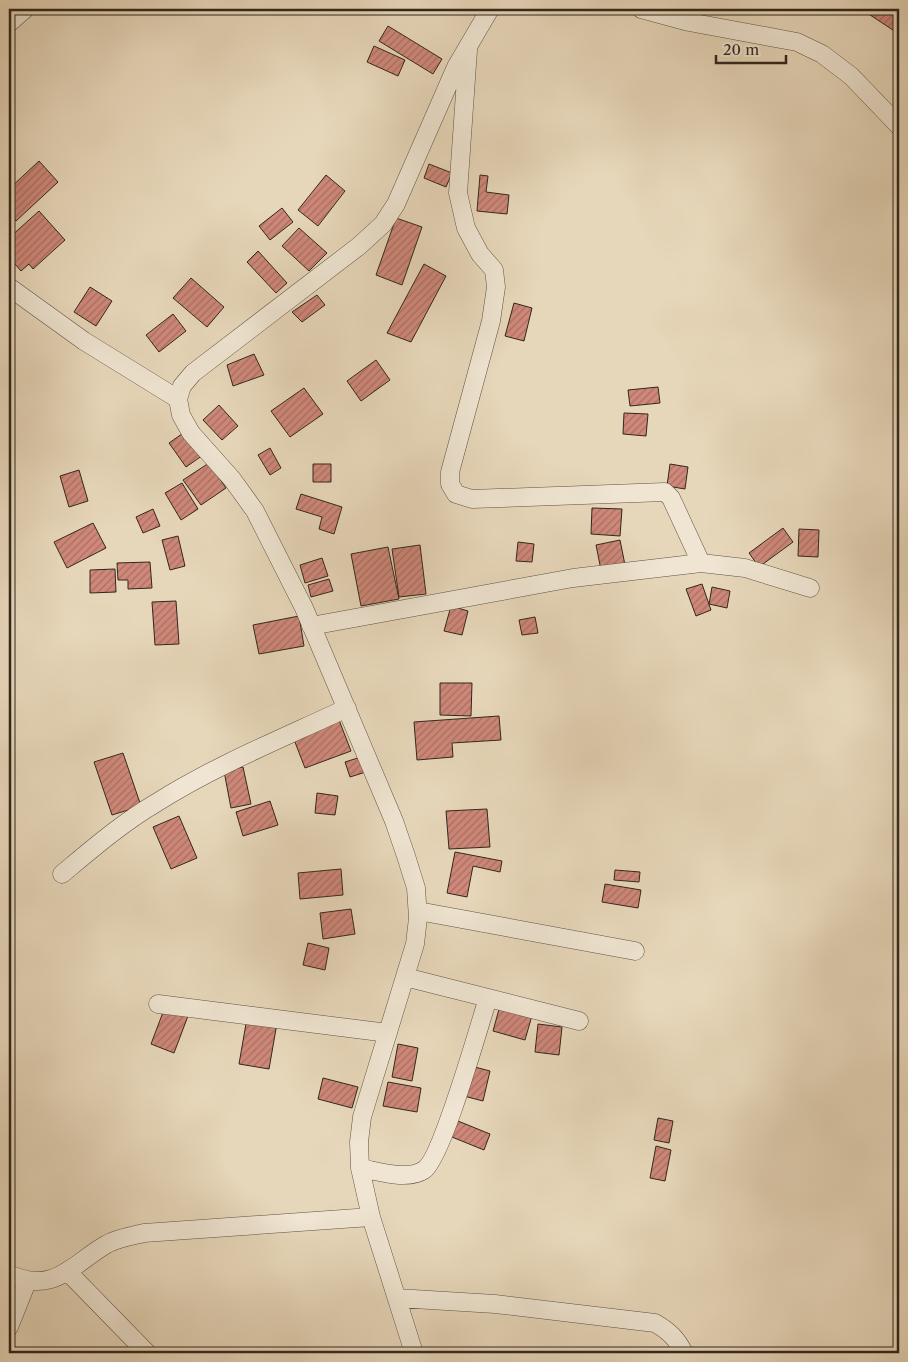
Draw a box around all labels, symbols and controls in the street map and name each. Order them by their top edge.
scale bar [716,32,786,64]
text: 20 m [723,40,759,59]

